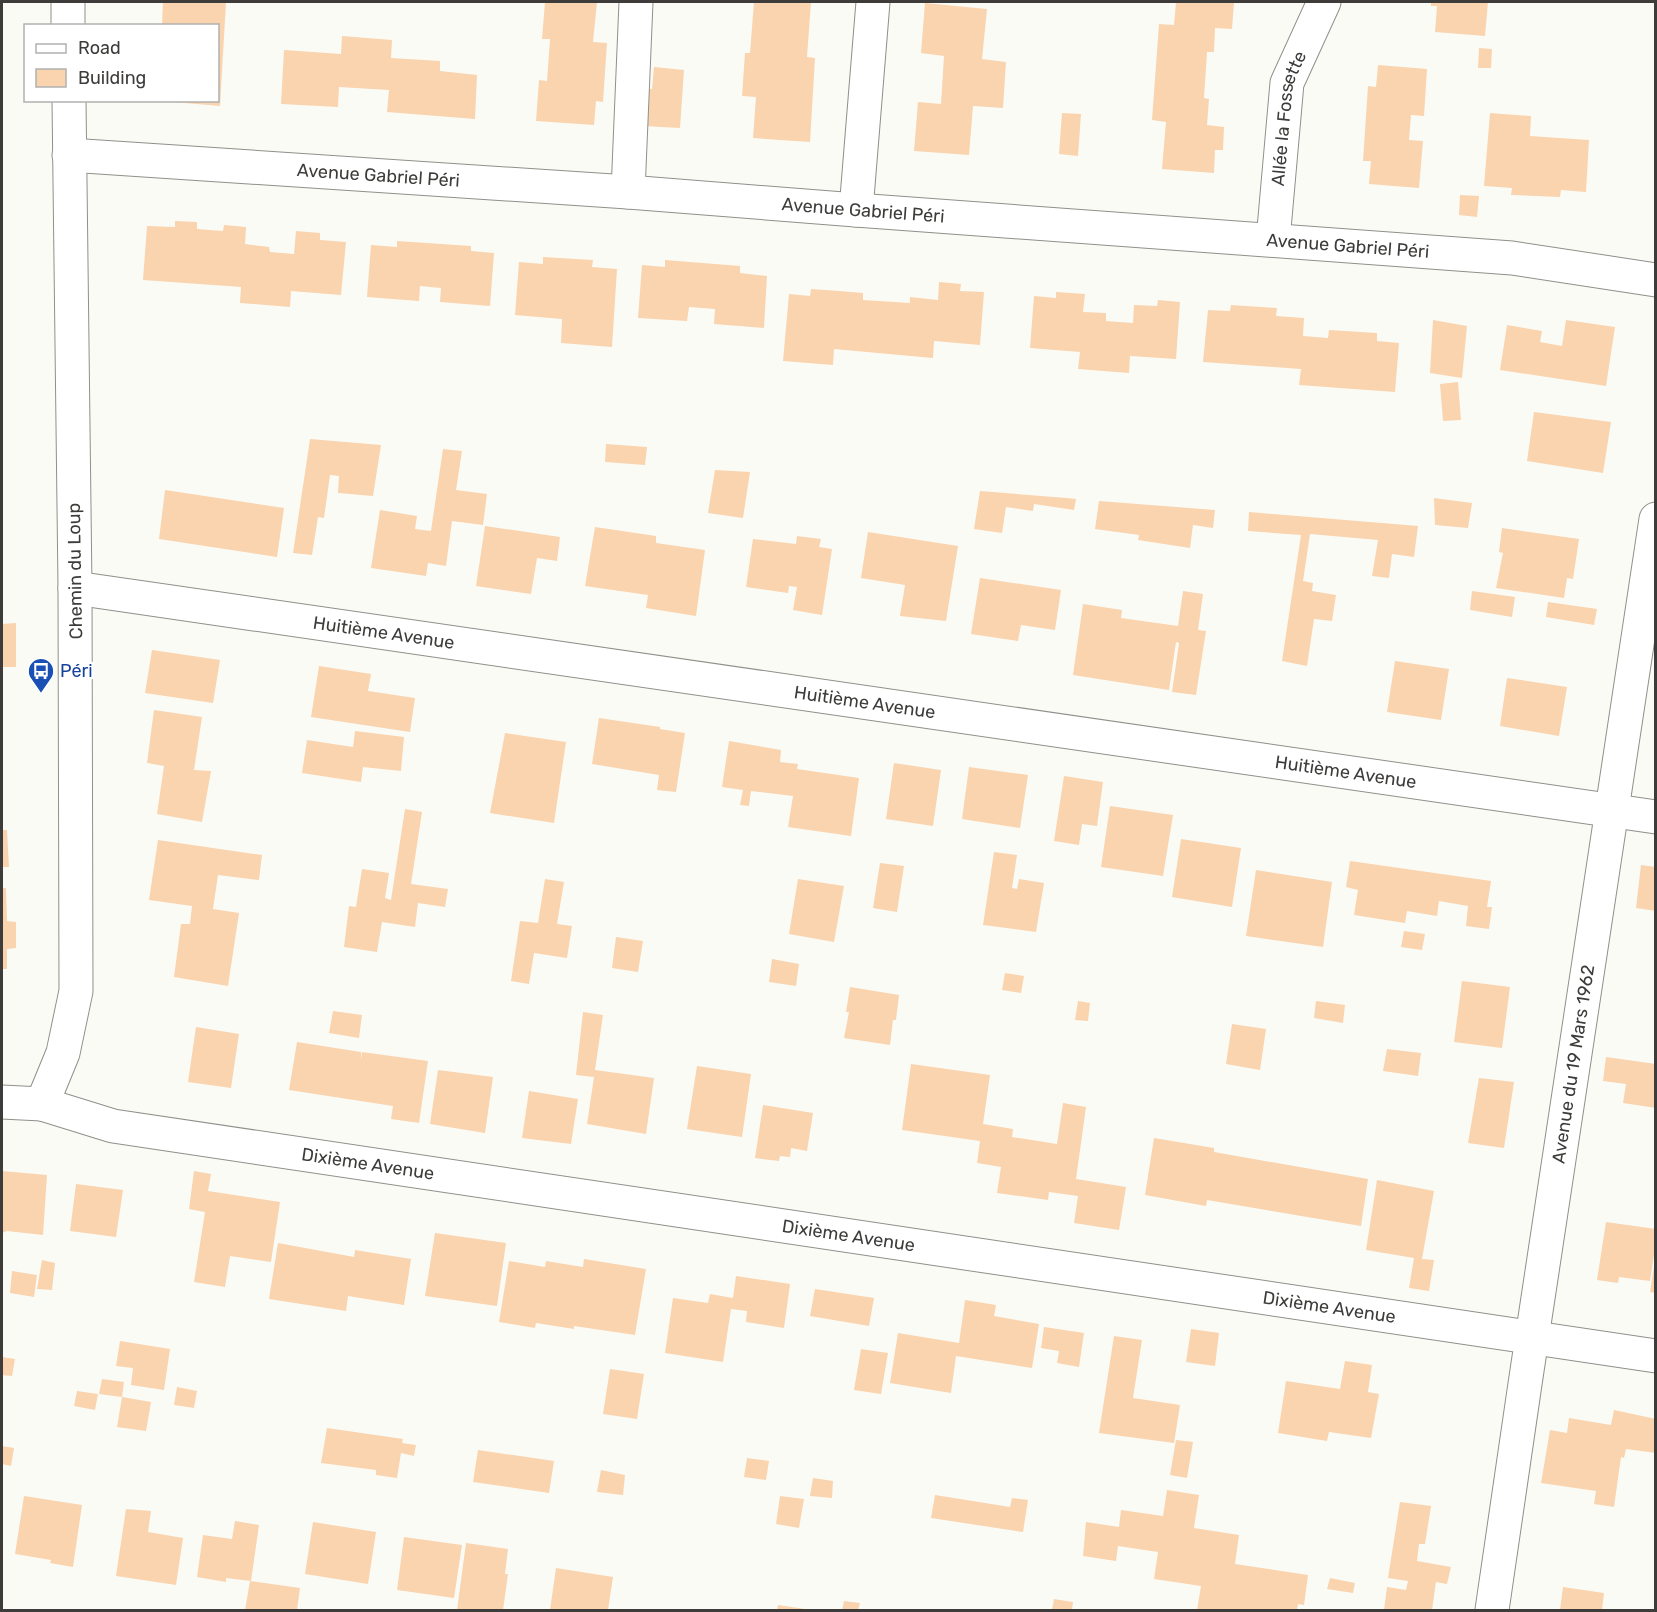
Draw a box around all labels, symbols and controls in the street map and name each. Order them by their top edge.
legend [24,24,219,102]
text: Road [78,37,121,59]
street label: Allée la Fossette [1267,47,1311,187]
text: Building [78,67,146,89]
street label: Avenue Gabriel Péri [296,159,461,192]
street label: Avenue Gabriel Péri [781,193,945,227]
street label: Avenue Gabriel Péri [1266,229,1430,263]
street label: Chemin du Loup [63,503,87,639]
street label: Huitième Avenue [312,612,456,654]
bus stop icon: Péri [26,656,56,694]
place label: Péri [60,660,93,682]
street label: Huitième Avenue [793,681,937,724]
street label: Huitième Avenue [1274,751,1418,793]
street label: Avenue du 19 Mars 1962 [1547,963,1599,1165]
street label: Dixième Avenue [300,1143,436,1185]
street label: Dixième Avenue [781,1215,916,1256]
street label: Dixième Avenue [1261,1287,1397,1328]

